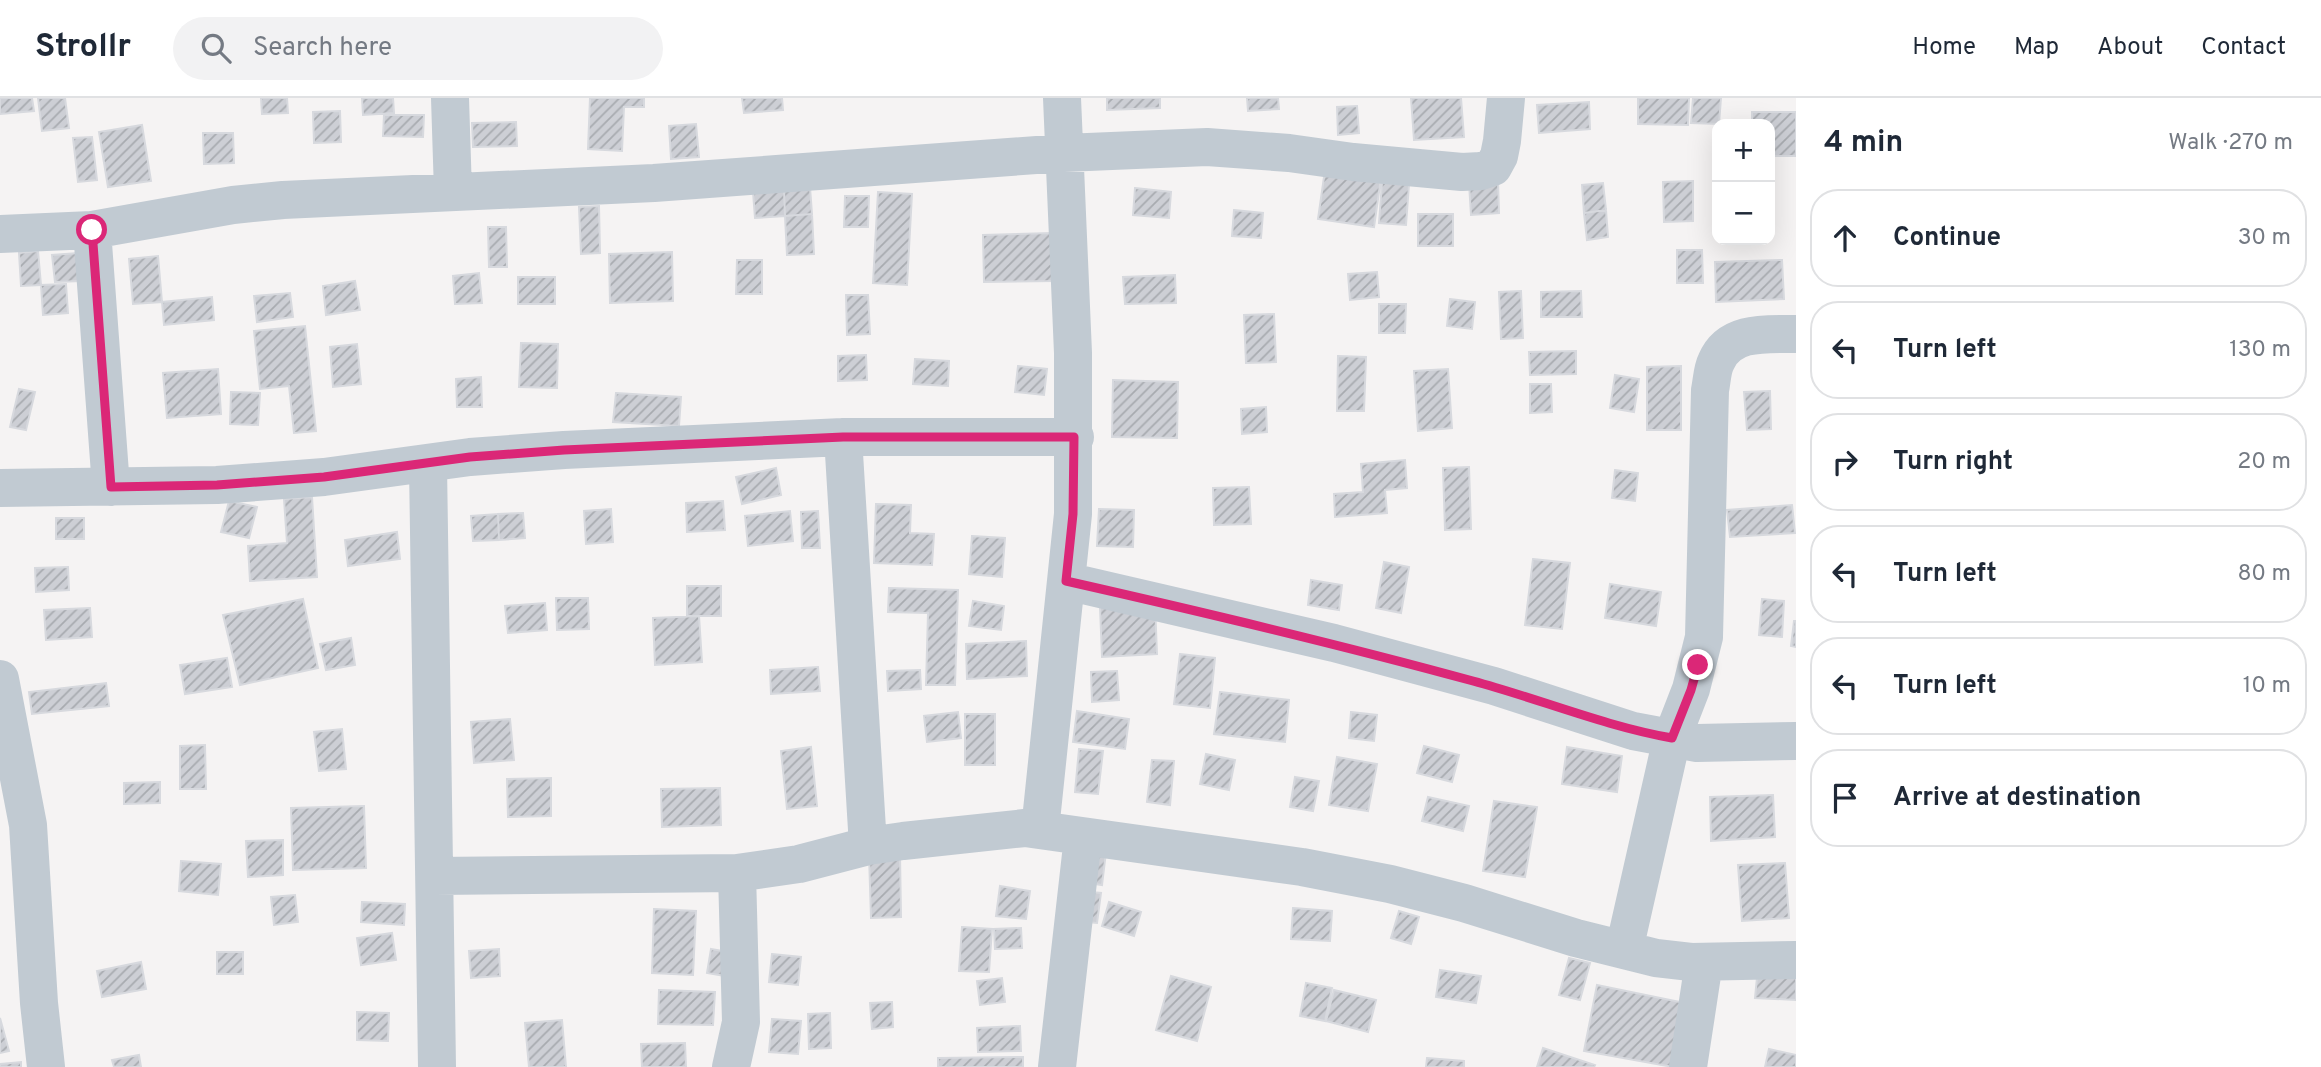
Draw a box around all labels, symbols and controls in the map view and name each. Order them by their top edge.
search box [173,17,663,80]
text: Strollr [35,27,131,69]
icon: search [197,29,235,67]
text: Search here [253,32,392,65]
text: Home [1912,33,1976,63]
text: Map [2014,33,2059,63]
text: About [2097,33,2163,63]
text: Contact [2201,33,2286,63]
map controls [1712,119,1775,245]
button: + [1712,119,1775,182]
text: 4 min [1824,125,1903,162]
text: Walk · 270 m [2168,129,2293,158]
button: − [1712,182,1775,245]
route start [76,214,107,245]
icon: ahead [1826,219,1864,257]
text: Continue [1893,222,2001,255]
text: 30 m [2238,224,2291,253]
icon: left [1826,331,1864,369]
text: Turn left [1893,334,1997,367]
text: 130 m [2229,336,2291,365]
icon: right [1826,443,1864,481]
text: Turn right [1893,446,2013,479]
text: 20 m [2237,448,2291,477]
icon: left [1826,555,1864,593]
text: Turn left [1893,558,1997,591]
text: 80 m [2238,560,2291,589]
route end [1682,649,1713,680]
icon: left [1826,667,1864,705]
text: Turn left [1893,670,1997,703]
text: 10 m [2243,672,2291,701]
icon: arrive [1826,779,1864,817]
text: Arrive at destination [1893,782,2141,815]

